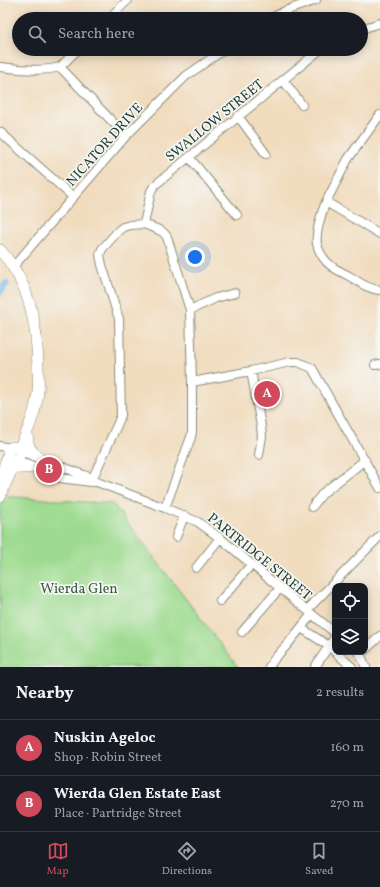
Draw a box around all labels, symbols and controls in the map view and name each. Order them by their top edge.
search box [12,12,368,56]
icon: search [26,23,48,45]
text: Search here [58,24,135,45]
street label: SWALLOW STREET [162,76,268,167]
street label: NICATOR DRIVE [62,99,148,191]
your location [185,247,205,267]
pin: A [254,379,280,409]
pin: B [36,455,62,485]
street label: PARTRIDGE STREET [203,509,315,605]
park label: Wierda Glen [40,580,118,599]
map controls [332,583,368,655]
button: locate [332,583,368,619]
button: layers [332,619,368,655]
text: Nearby [16,682,74,705]
text: 2 results [316,684,364,702]
text: Nuskin Ageloc [54,728,155,749]
text: A [24,739,34,757]
text: 160 m [330,739,364,757]
text: Shop · Robin Street [54,749,162,767]
text: Wierda Glen Estate East [54,784,221,805]
text: B [25,795,33,813]
text: 270 m [330,795,364,813]
text: Place · Partridge Street [54,805,182,823]
tab: Map [47,840,69,879]
tab: Directions [162,840,212,879]
tab: Saved [305,840,333,879]

